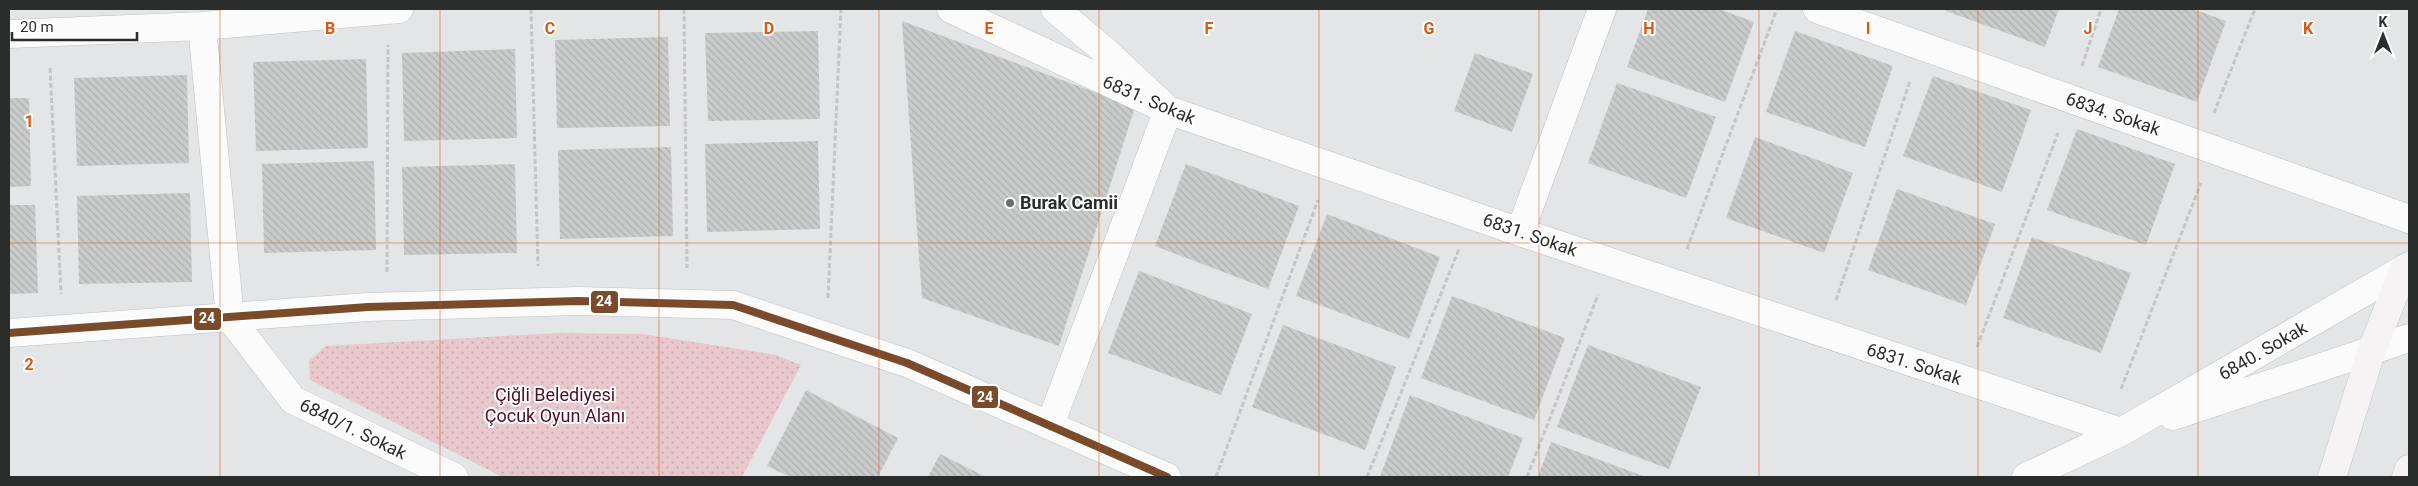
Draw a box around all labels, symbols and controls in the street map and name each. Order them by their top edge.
scale bar [12,10,138,42]
north arrow [2358,10,2408,60]
text: K [2379,14,2388,30]
text: 20 m [20,18,54,36]
text: B [325,19,335,38]
text: C [545,19,555,38]
text: D [764,19,774,38]
text: E [985,19,994,38]
text: F [1205,19,1214,38]
text: G [1424,19,1435,38]
text: H [1643,19,1655,38]
text: I [1866,19,1870,38]
text: J [2084,19,2092,38]
text: K [2303,19,2314,38]
street label: 6831. Sokak [1100,71,1200,129]
street label: 6834. Sokak [2063,88,2164,140]
text: 1 [24,112,34,131]
place label: Burak Camii [1020,192,1118,213]
marker: Burak Camii [1004,197,1016,209]
street label: 6831. Sokak [1480,209,1581,261]
line badge: 24 [590,290,619,314]
text: 24 [596,293,612,309]
line badge: 24 [193,307,222,331]
text: 24 [199,310,215,326]
street label: 6840. Sokak [2215,316,2311,384]
street label: 6831. Sokak [1864,338,1965,389]
text: 2 [24,355,34,374]
park label: Çiğli Belediyesi Çocuk Oyun Alanı [485,384,625,426]
line badge: 24 [971,385,999,409]
text: 24 [977,389,993,405]
street label: 6840/1. Sokak [296,394,411,464]

